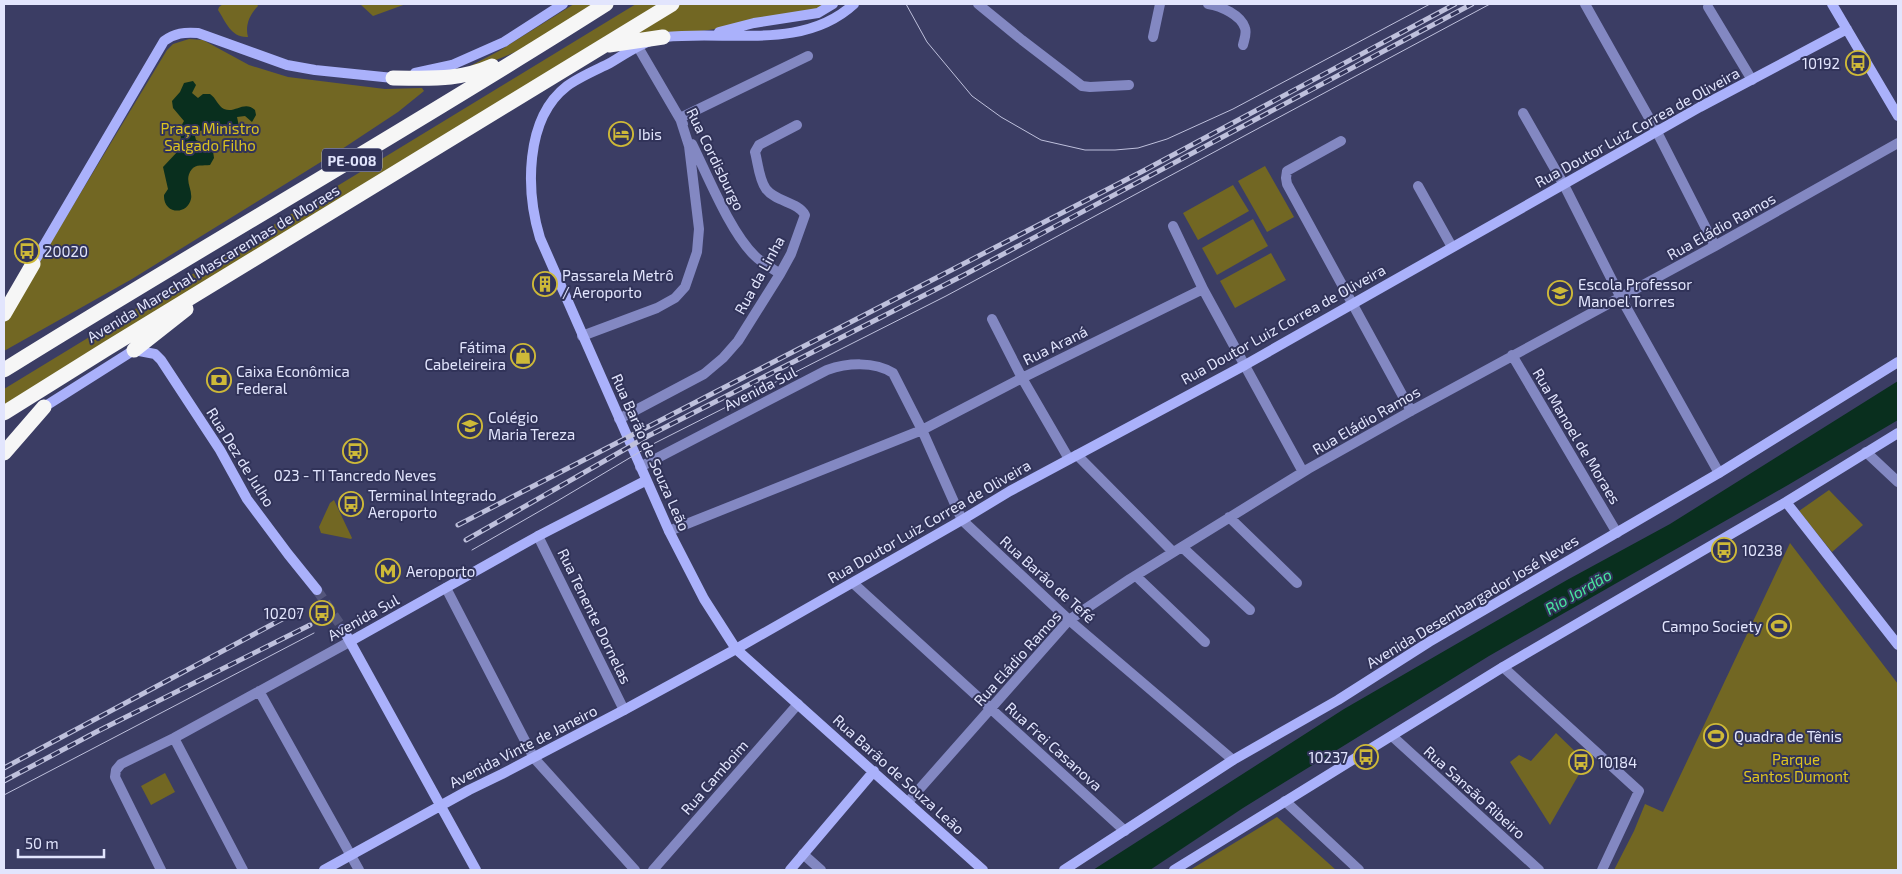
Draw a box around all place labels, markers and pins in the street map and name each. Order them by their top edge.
bus stop icon: 10192 [1845,50,1871,76]
place label: 10192 [1802,54,1840,72]
hotel icon: Ibis [608,121,634,147]
place label: Ibis [638,125,662,143]
bus stop icon: 20020 [14,238,40,264]
place label: 20020 [44,242,88,260]
place label: Passarela Metrô / Aeroporto [562,266,674,301]
building icon: Passarela Metrô / Aeroporto [532,271,558,297]
place label: Escola Professor Manoel Torres [1578,275,1692,310]
school or university icon: Escola Professor Manoel Torres [1547,280,1573,306]
place label: Fátima Cabeleireira [425,338,506,373]
shop icon: Fátima Cabeleireira [510,343,536,369]
place label: Caixa Econômica Federal [236,362,350,397]
bank icon: Caixa Econômica Federal [206,367,232,393]
place label: Colégio Maria Tereza [488,408,575,443]
school or university icon: Colégio Maria Tereza [457,413,483,439]
bus stop icon: 023 - TI Tancredo Neves [342,438,368,464]
place label: 023 - TI Tancredo Neves [274,466,436,484]
place label: Terminal Integrado Aeroporto [368,486,497,521]
bus stop icon: Terminal Integrado Aeroporto [338,491,364,517]
bus stop icon: 10238 [1711,537,1737,563]
place label: 10238 [1742,541,1783,559]
metro station icon: Aeroporto [375,558,401,584]
place label: Aeroporto [406,562,475,580]
bus stop icon: 10207 [309,600,335,626]
place label: 10207 [264,604,304,622]
sports icon: Campo Society [1766,613,1792,639]
place label: Campo Society [1662,617,1762,635]
sports icon: Quadra de Tênis [1703,723,1729,749]
place label: Quadra de Tênis [1734,727,1842,746]
bus stop icon: 10237 [1353,744,1379,770]
place label: 10237 [1309,748,1348,766]
bus stop icon: 10184 [1568,749,1594,775]
place label: 10184 [1598,753,1637,771]

